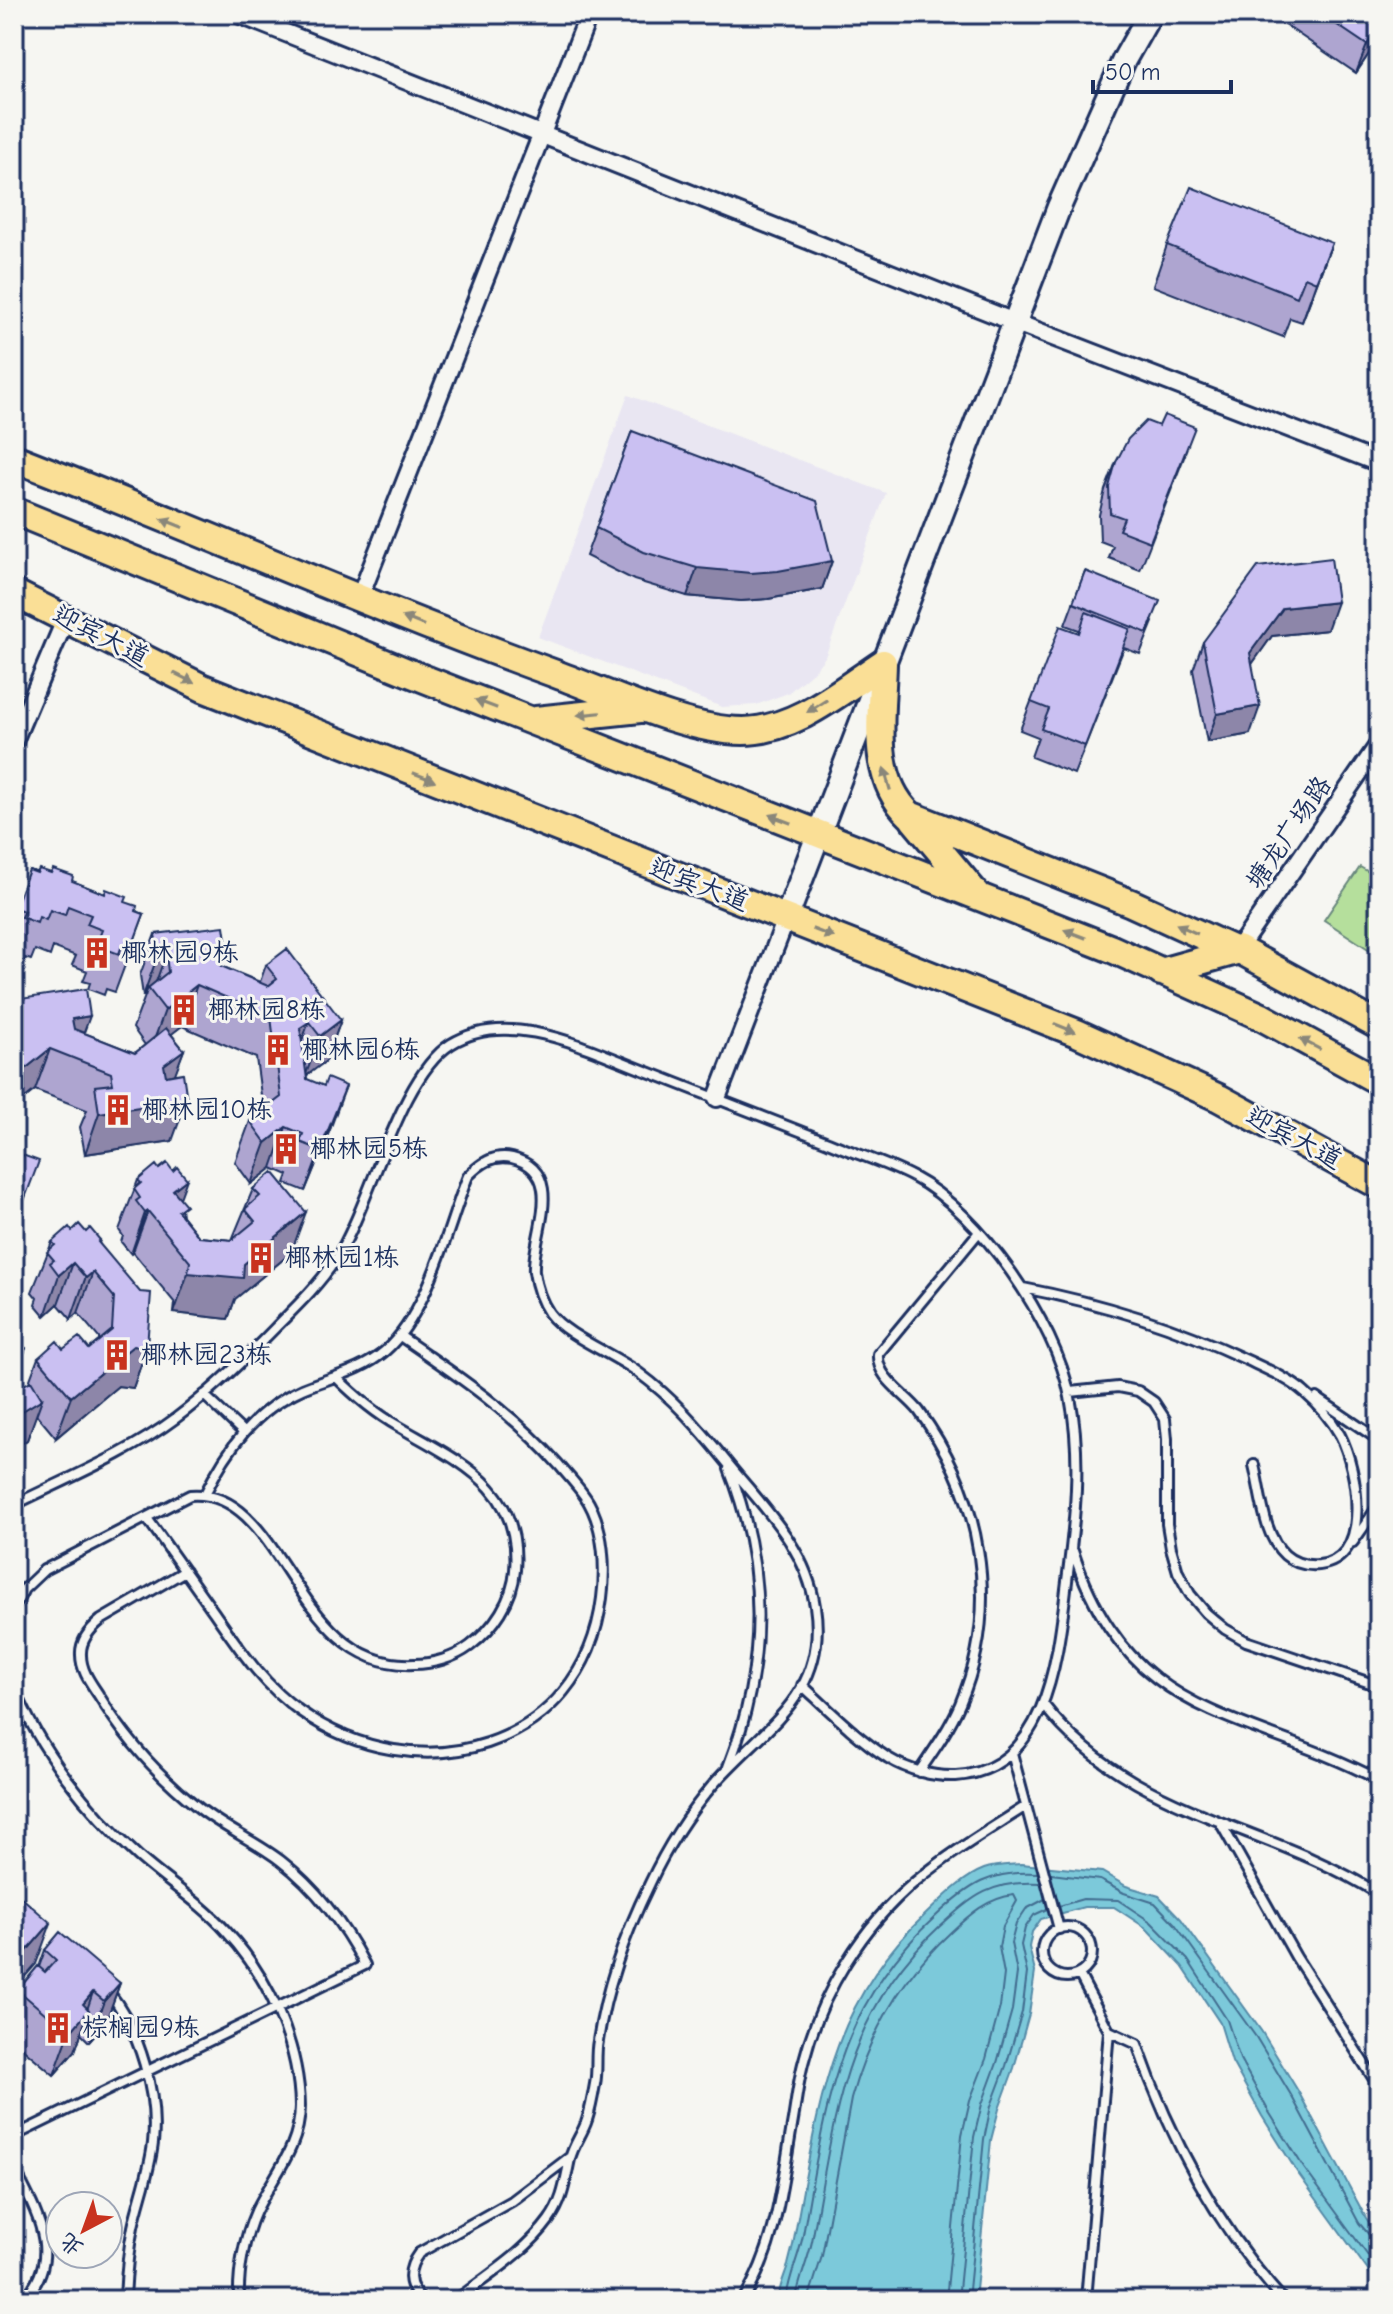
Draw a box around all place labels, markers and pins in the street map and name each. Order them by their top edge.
building icon: 椰林园9栋 [80,936,114,970]
place label: 椰林园9栋 [121,938,239,968]
building icon: 椰林园8栋 [167,993,201,1027]
place label: 椰林园8栋 [208,995,325,1025]
building icon: 椰林园6栋 [261,1033,295,1067]
place label: 椰林园6栋 [302,1035,420,1065]
building icon: 椰林园10栋 [101,1093,135,1127]
place label: 椰林园10栋 [142,1095,272,1125]
building icon: 椰林园5栋 [269,1132,303,1166]
place label: 椰林园5栋 [310,1134,428,1164]
building icon: 椰林园1栋 [244,1241,278,1275]
place label: 椰林园1栋 [285,1243,399,1273]
building icon: 椰林园23栋 [100,1338,134,1372]
place label: 椰林园23栋 [141,1340,272,1370]
building icon: 棕榈园9栋 [41,2011,75,2045]
place label: 棕榈园9栋 [82,2013,200,2043]

